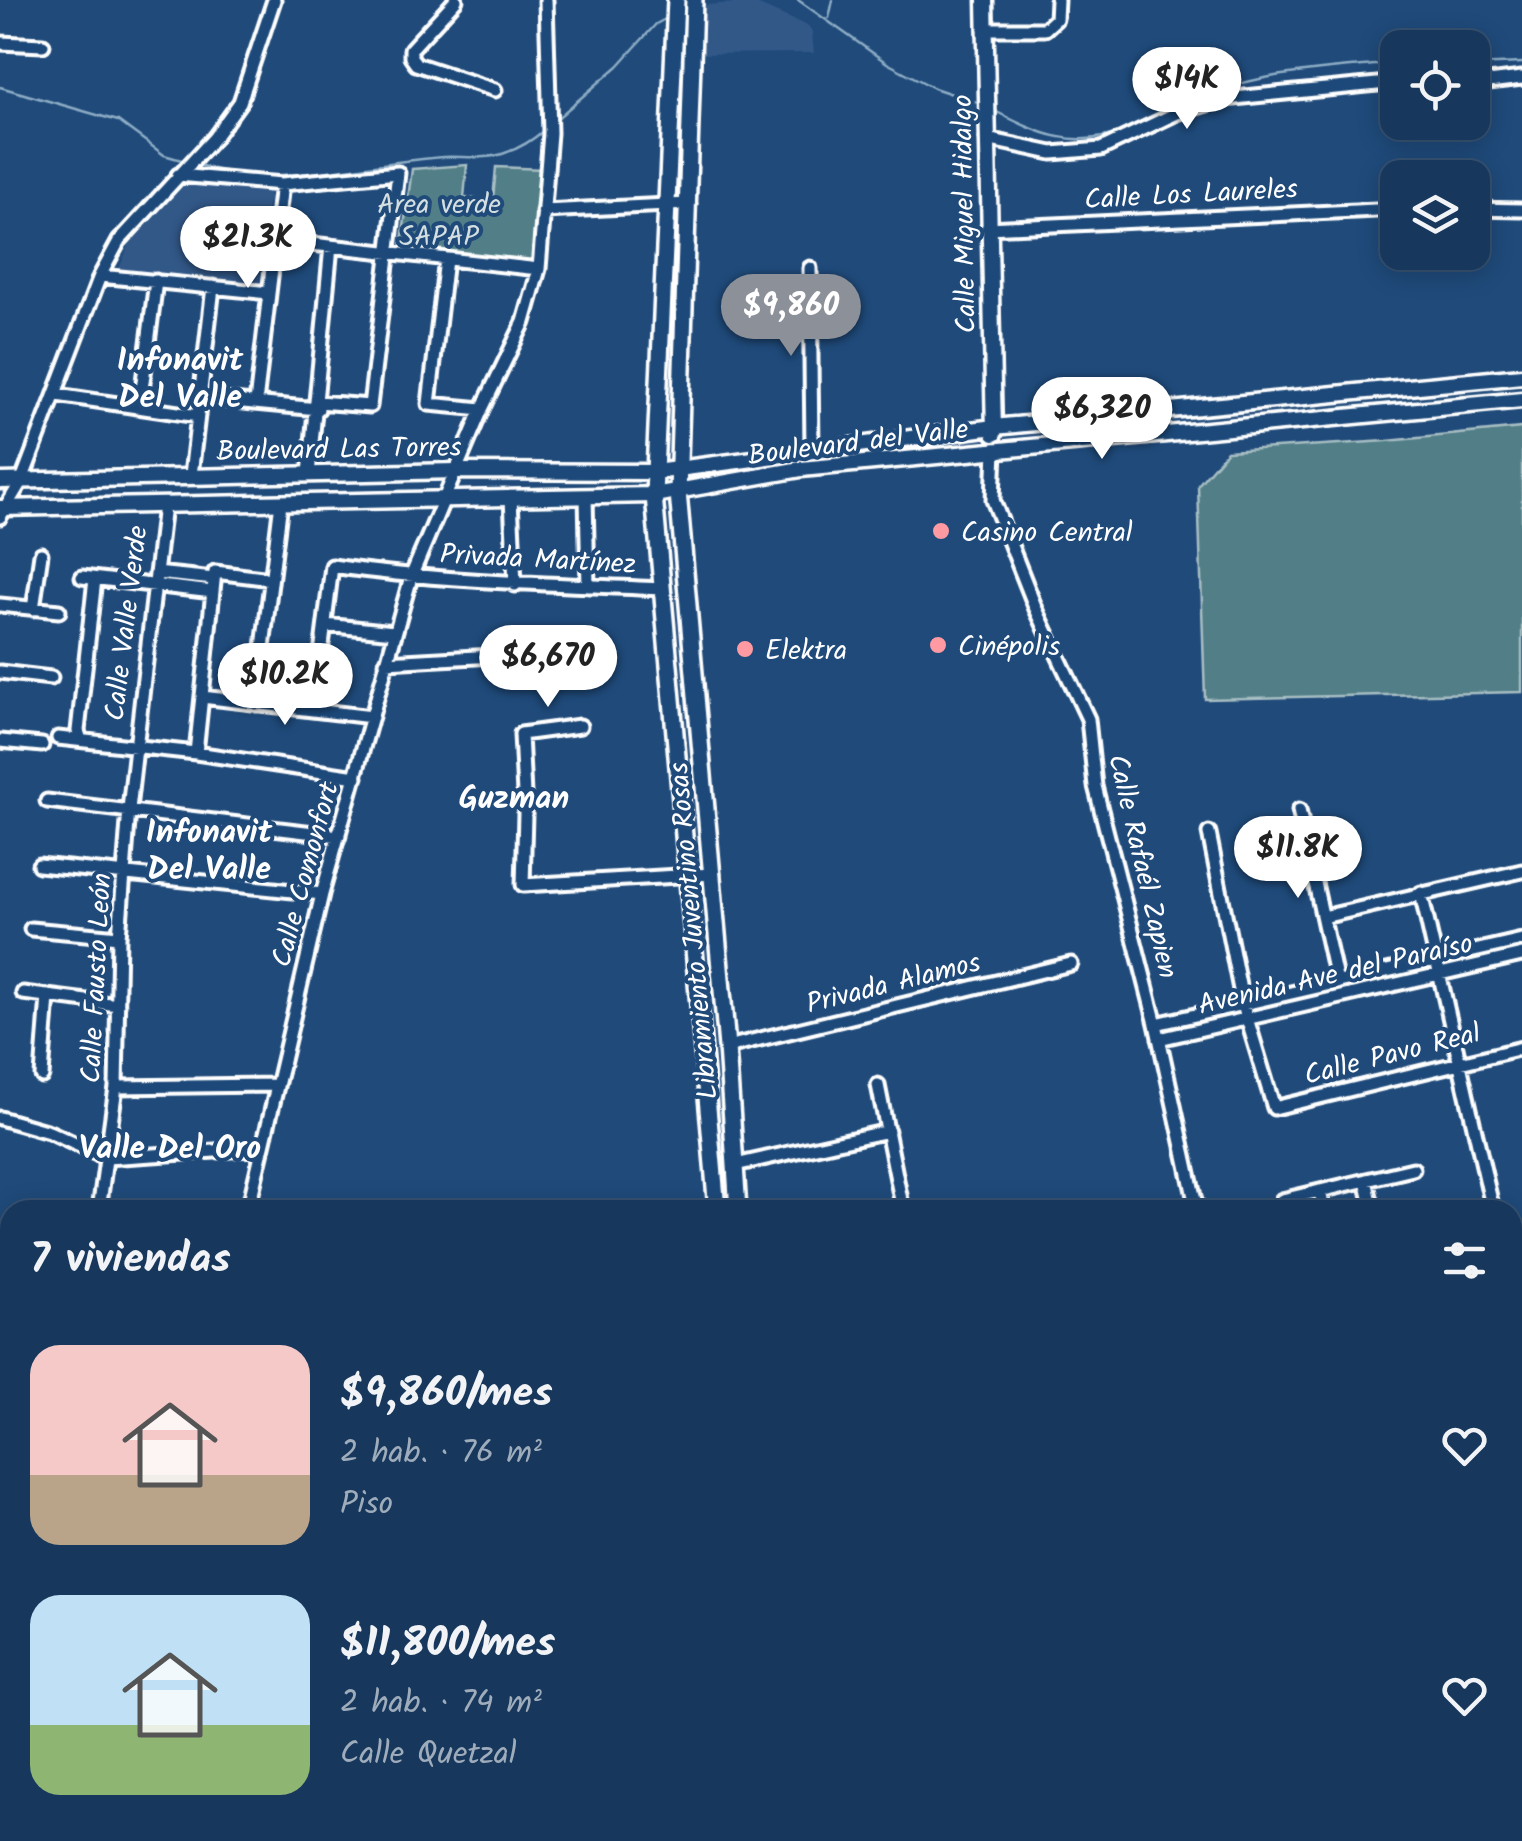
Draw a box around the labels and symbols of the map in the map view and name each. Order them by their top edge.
pin: $14K [1128,47,1246,132]
street label: Calle Miguel Hidalgo [941,94,990,334]
street label: Calle Los Laureles [1083,167,1299,224]
park label: Area verde SAPAP [377,183,501,260]
pin: $21.3K [167,206,329,291]
pin: $9,860 [710,274,872,359]
district label: Infonavit Del Valle [117,336,244,424]
pin: $6,320 [1021,377,1183,462]
street label: Boulevard del Valle [745,408,972,479]
street label: Boulevard Las Torres [216,426,462,475]
place label: Casino Central [961,511,1133,556]
marker: Casino Central [930,520,952,542]
street label: Calle Valle Verde [93,523,162,724]
street label: Privada Martínez [439,533,637,588]
pin: $6,670 [467,625,629,710]
place label: Cinépolis [958,625,1060,670]
place label: Elektra [765,629,847,674]
marker: Cinépolis [927,634,949,656]
marker: Elektra [734,638,756,660]
pin: $10.2K [204,643,366,728]
street label: Calle Rafaél Zapien [1094,750,1189,983]
street label: Libramiento Juventino Rosas [657,760,732,1101]
district label: Guzman [459,774,569,825]
street label: Calle Comonfort [260,776,353,972]
district label: Infonavit Del Valle [146,808,273,896]
pin: $11.8K [1217,816,1379,901]
street label: Calle Fausto León [70,872,125,1085]
street label: Avenida Ave del Paraíso [1194,922,1477,1029]
street label: Privada Alamos [802,941,986,1028]
street label: Calle Pavo Real [1300,1012,1486,1099]
district label: Valle Del Oro [79,1124,261,1175]

